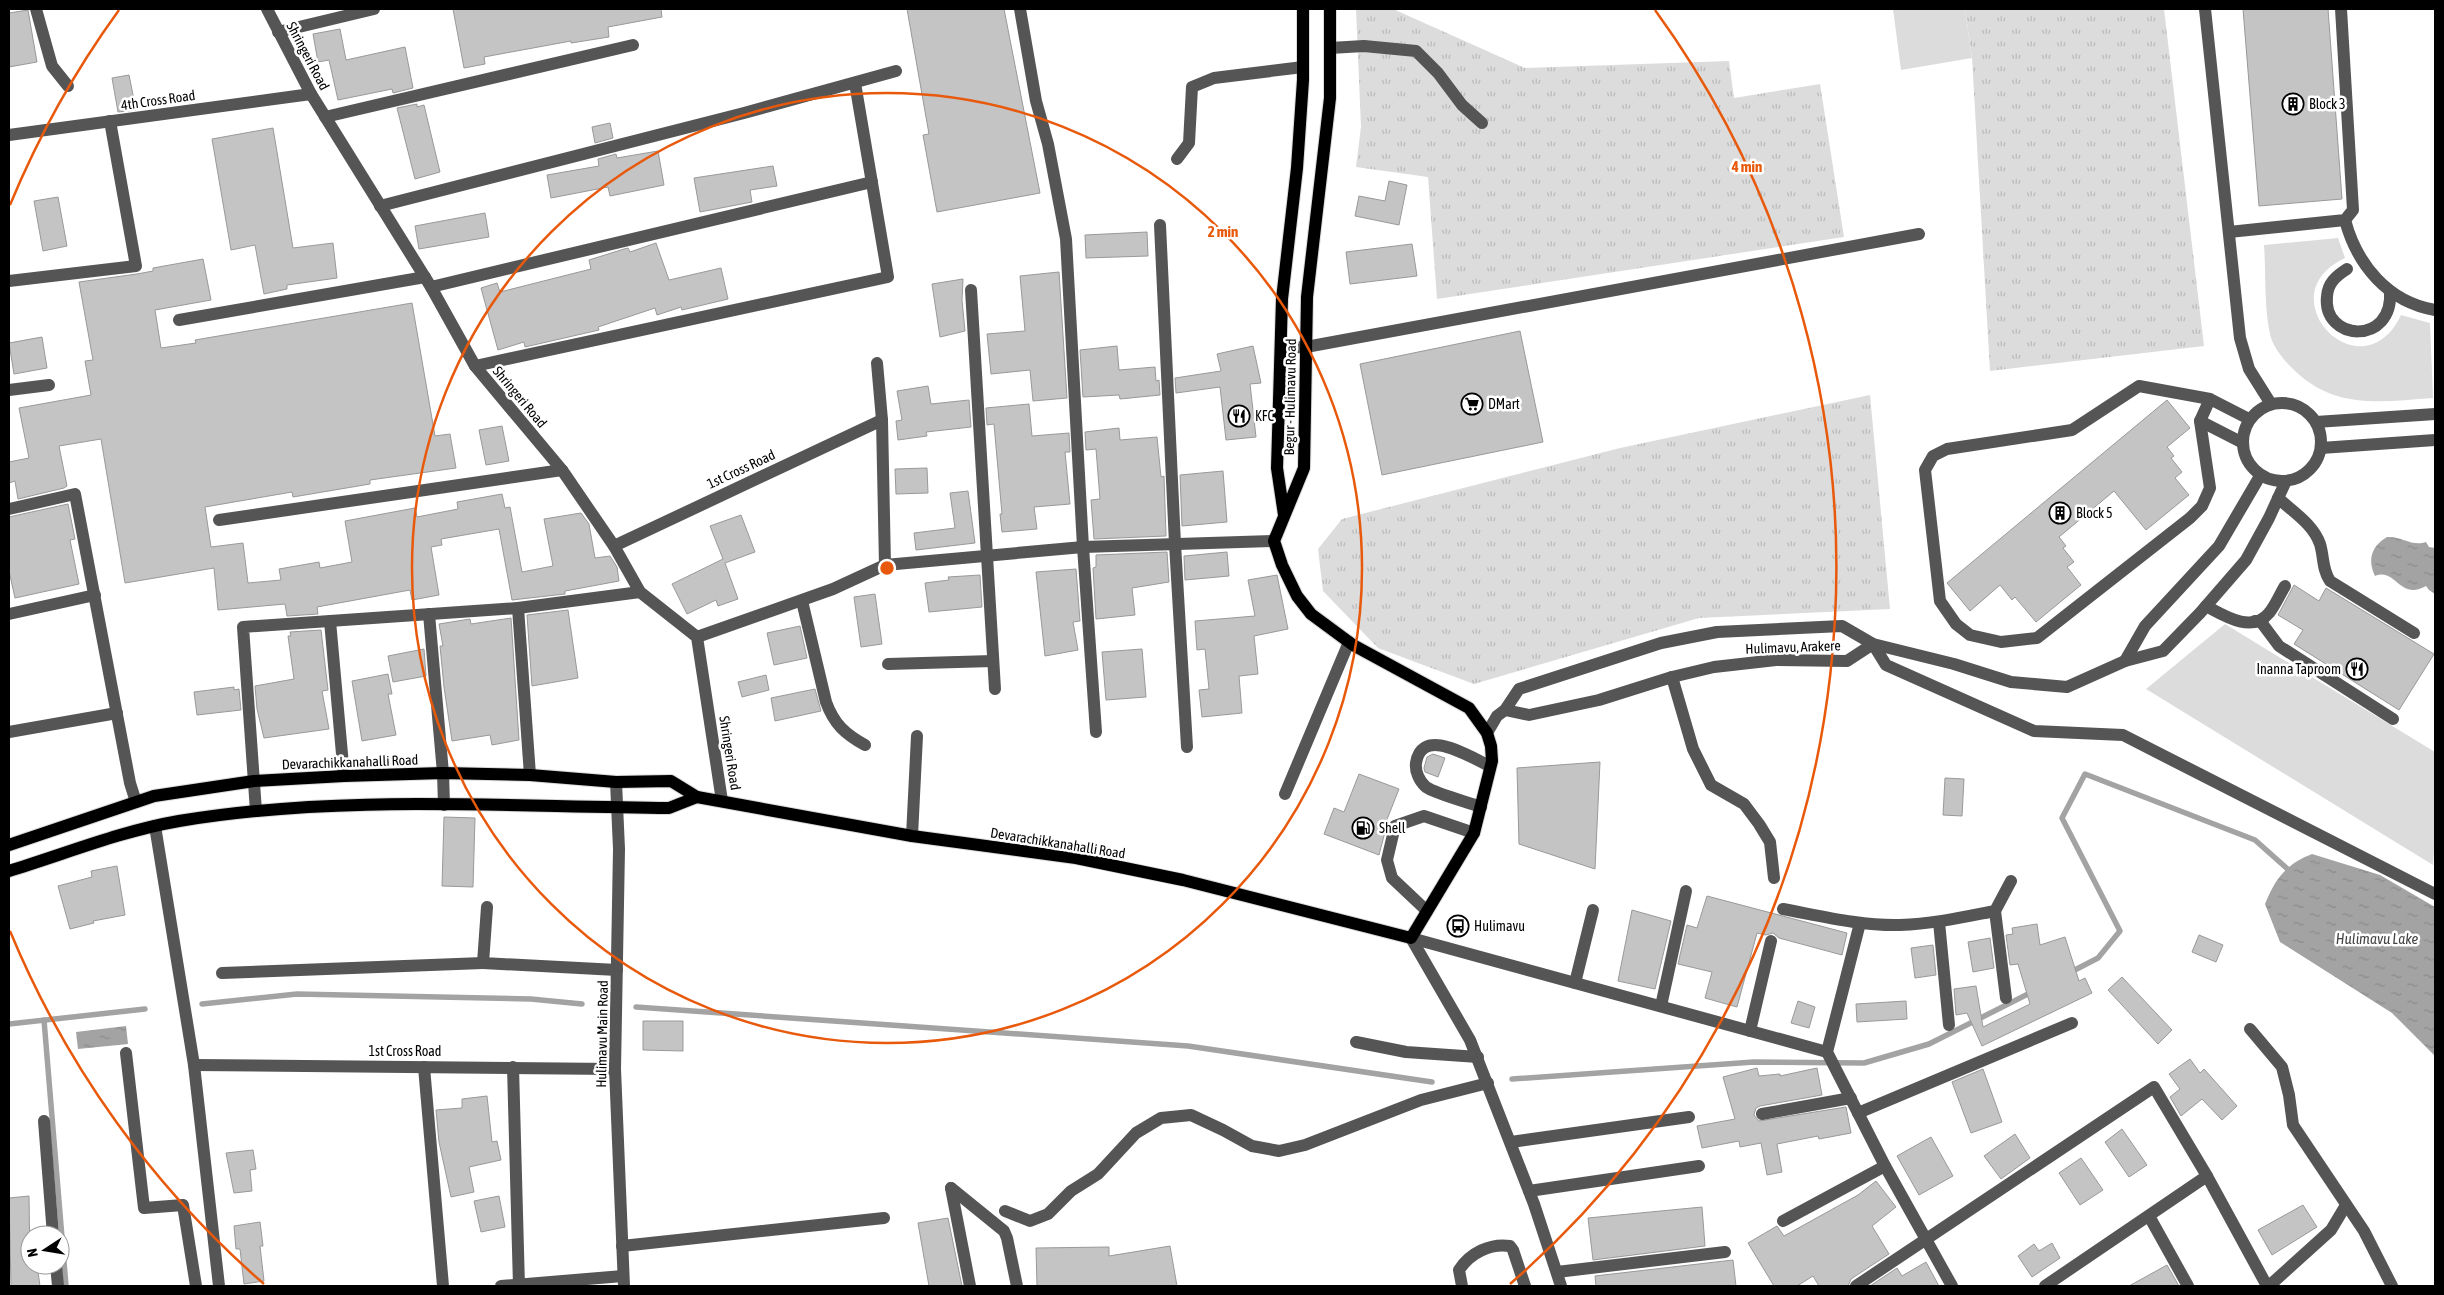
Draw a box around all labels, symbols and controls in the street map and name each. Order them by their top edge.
street label: Shringeri Road [283,19,333,93]
street label: 4th Cross Road [120,87,196,113]
building icon: Block 3 [2281,92,2305,116]
place label: Block 3 [2309,96,2346,112]
text: 4 min [1731,158,1762,175]
text: 2 min [1208,223,1238,240]
street label: Begur - Hulimavu Road [1281,338,1299,456]
street label: Shringeri Road [490,363,550,431]
supermarket icon: DMart [1460,392,1484,416]
place label: DMart [1488,396,1520,412]
restaurant icon: KFC [1227,404,1251,428]
place label: KFC [1255,408,1275,424]
street label: 1st Cross Road [705,446,777,492]
building icon: Block 5 [2048,501,2072,525]
place label: Block 5 [2076,505,2113,521]
centre of rings [878,559,896,577]
street label: Hulimavu, Arakere [1745,637,1841,657]
restaurant icon: Inanna Taproom [2345,657,2369,681]
place label: Inanna Taproom [2256,661,2341,677]
street label: Shringeri Road [716,715,744,791]
street label: Devarachikkanahalli Road [282,752,418,772]
fuel station icon: Shell [1351,816,1375,840]
place label: Shell [1379,820,1406,836]
street label: Devarachikkanahalli Road [989,824,1127,862]
bus stop icon: Hulimavu [1446,914,1470,938]
place label: Hulimavu [1474,918,1525,934]
water label: Hulimavu Lake [2336,930,2418,947]
street label: Hulimavu Main Road [593,980,611,1088]
street label: 1st Cross Road [368,1043,442,1059]
north arrow [20,1225,70,1275]
text: N [24,1247,41,1258]

